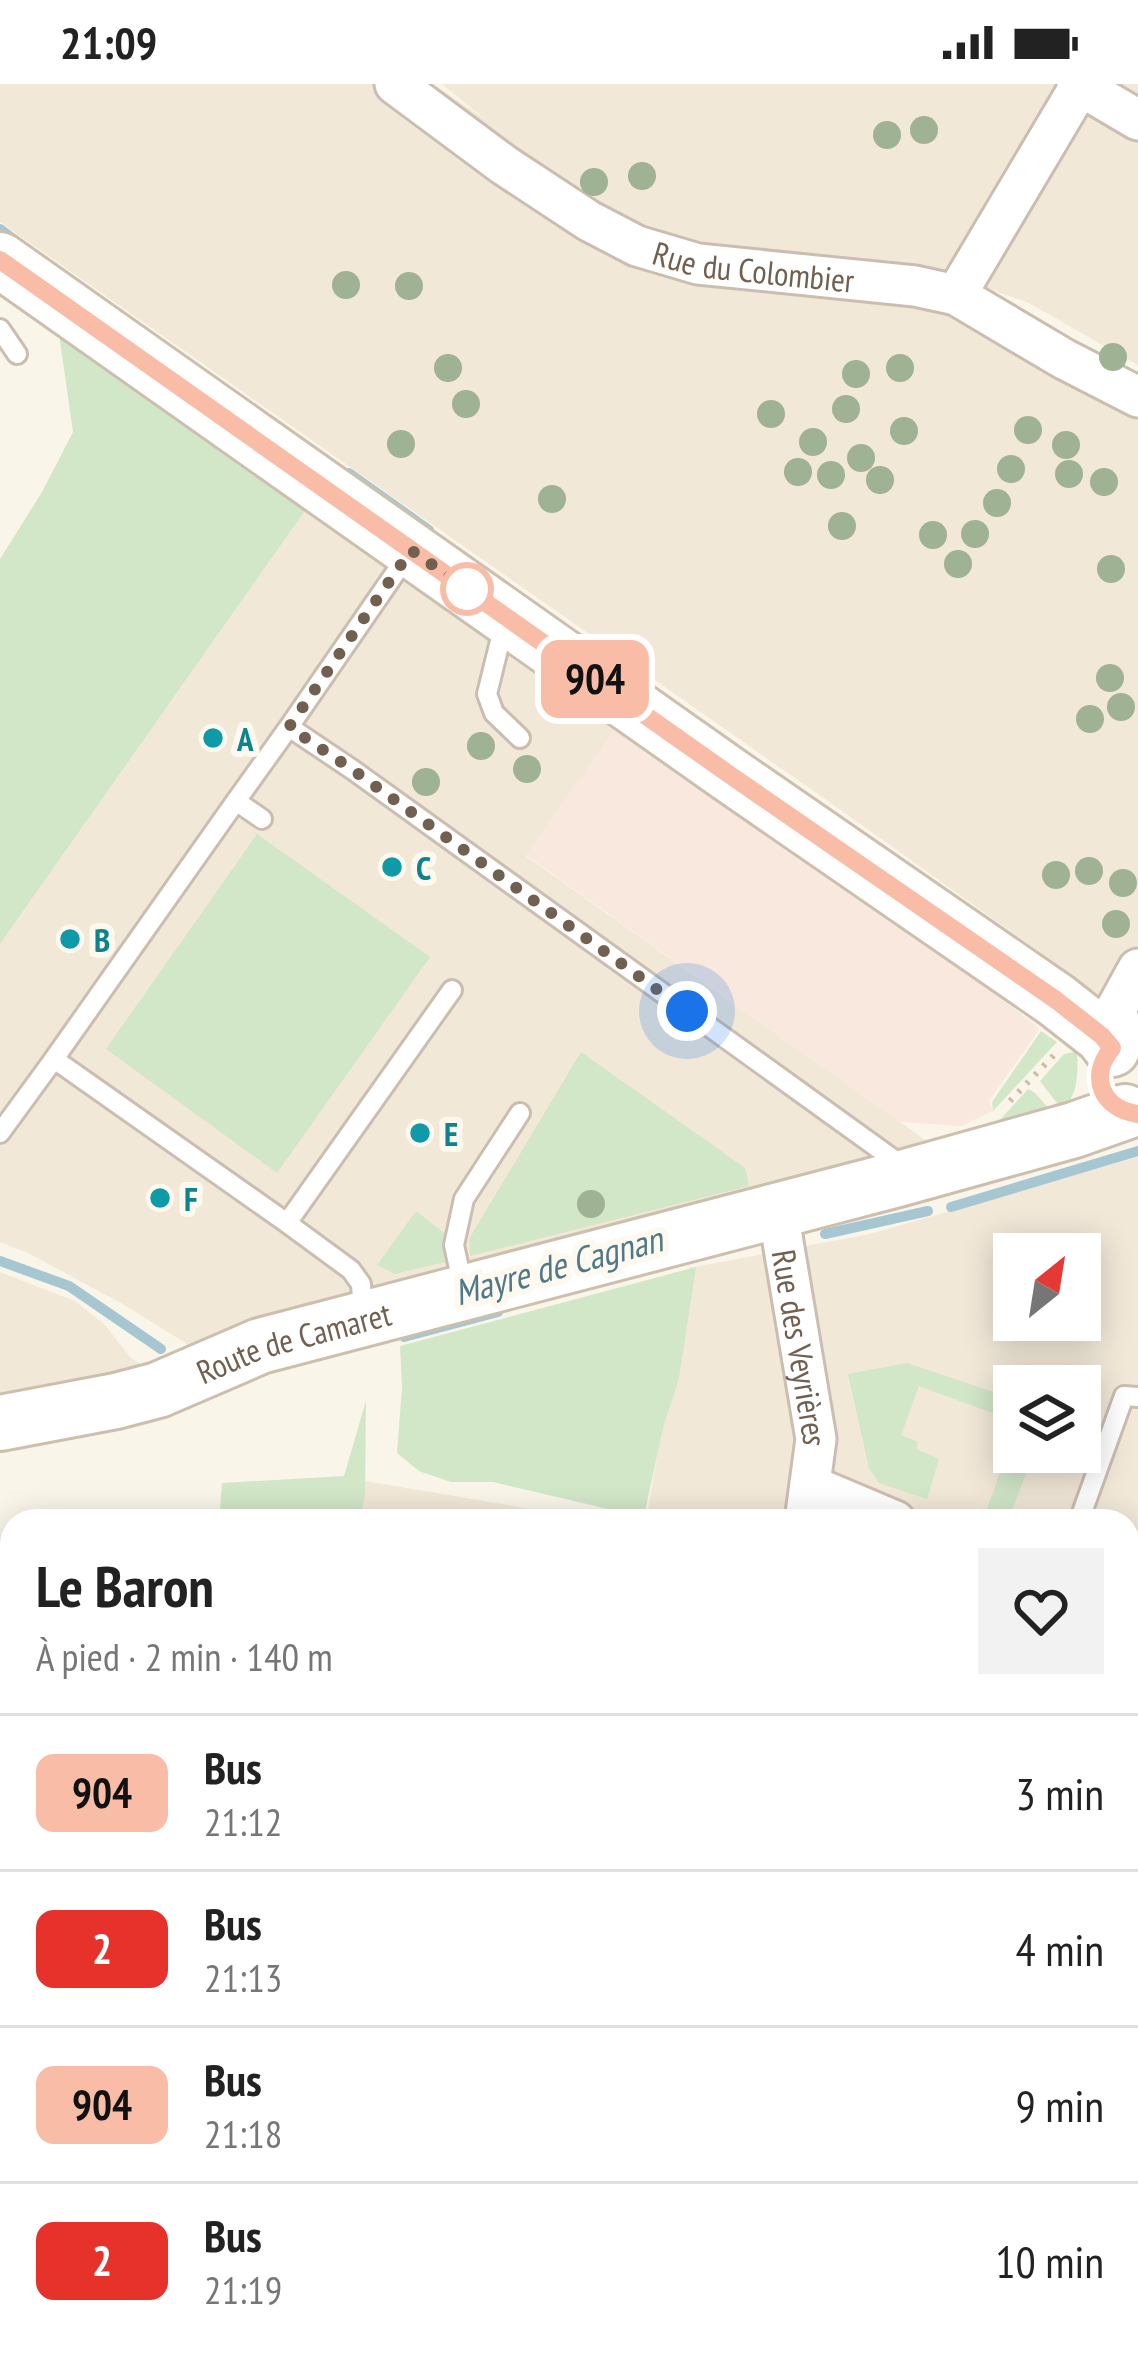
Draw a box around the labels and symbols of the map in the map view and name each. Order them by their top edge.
street label: Rue du Colombier [648,230,856,301]
unlabelled marker [442,564,492,614]
line badge: 904 [526,640,664,718]
place label: A [236,717,254,760]
marker: A [200,725,226,751]
place label: C [416,846,431,889]
marker: C [379,854,405,880]
place label: B [94,918,110,961]
marker: B [57,926,83,952]
your location [657,981,717,1041]
place label: E [444,1112,458,1155]
marker: E [407,1120,433,1146]
place label: F [184,1177,198,1220]
marker: F [147,1185,173,1211]
water label: Mayre de Cagnan [449,1214,669,1315]
north arrow [993,1233,1101,1341]
street label: Rue des Veyrières [763,1246,838,1449]
street label: Route de Camaret [189,1291,395,1392]

